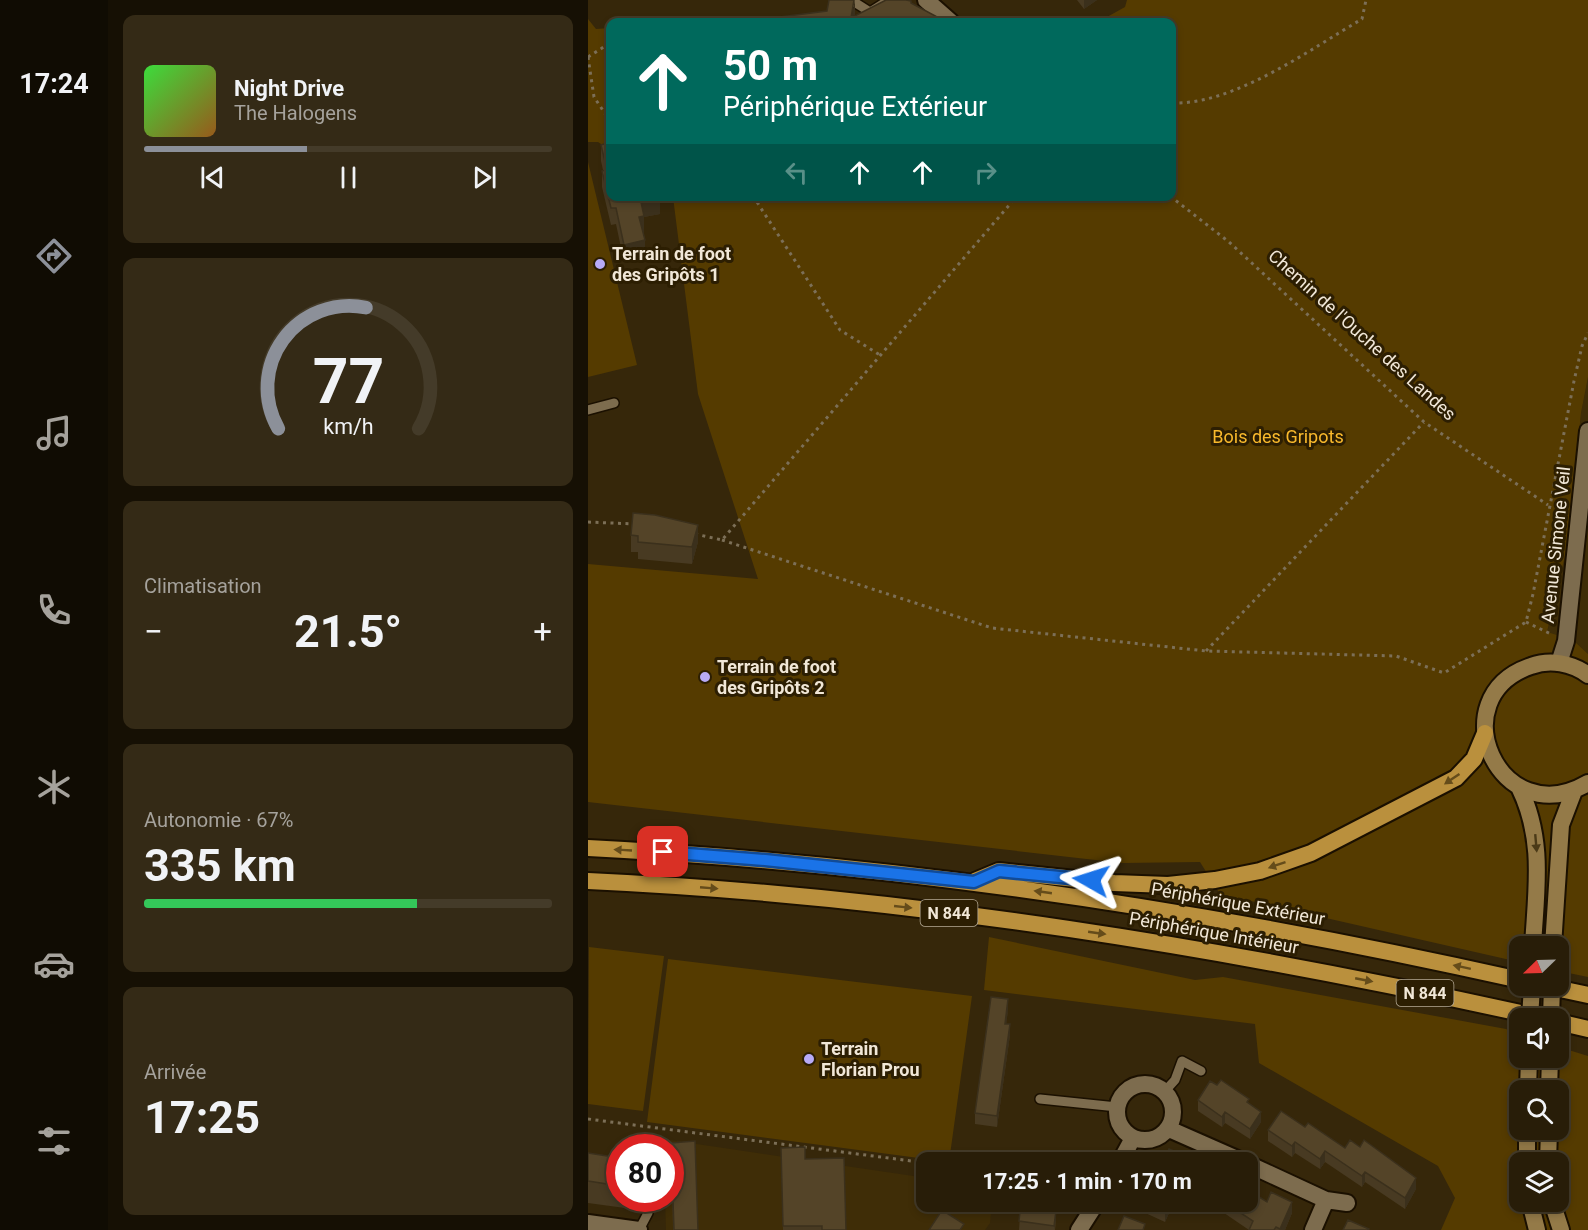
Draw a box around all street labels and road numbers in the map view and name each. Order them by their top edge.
street label: Chemin de l'Ouche des Landes [1264,245,1460,424]
street label: Avenue Simone Veil [1537,465,1574,624]
street label: Périphérique Extérieur [1150,878,1327,929]
road number: N 844 [920,900,977,926]
street label: Périphérique Intérieur [1128,907,1301,958]
road number: N 844 [1396,980,1454,1006]

